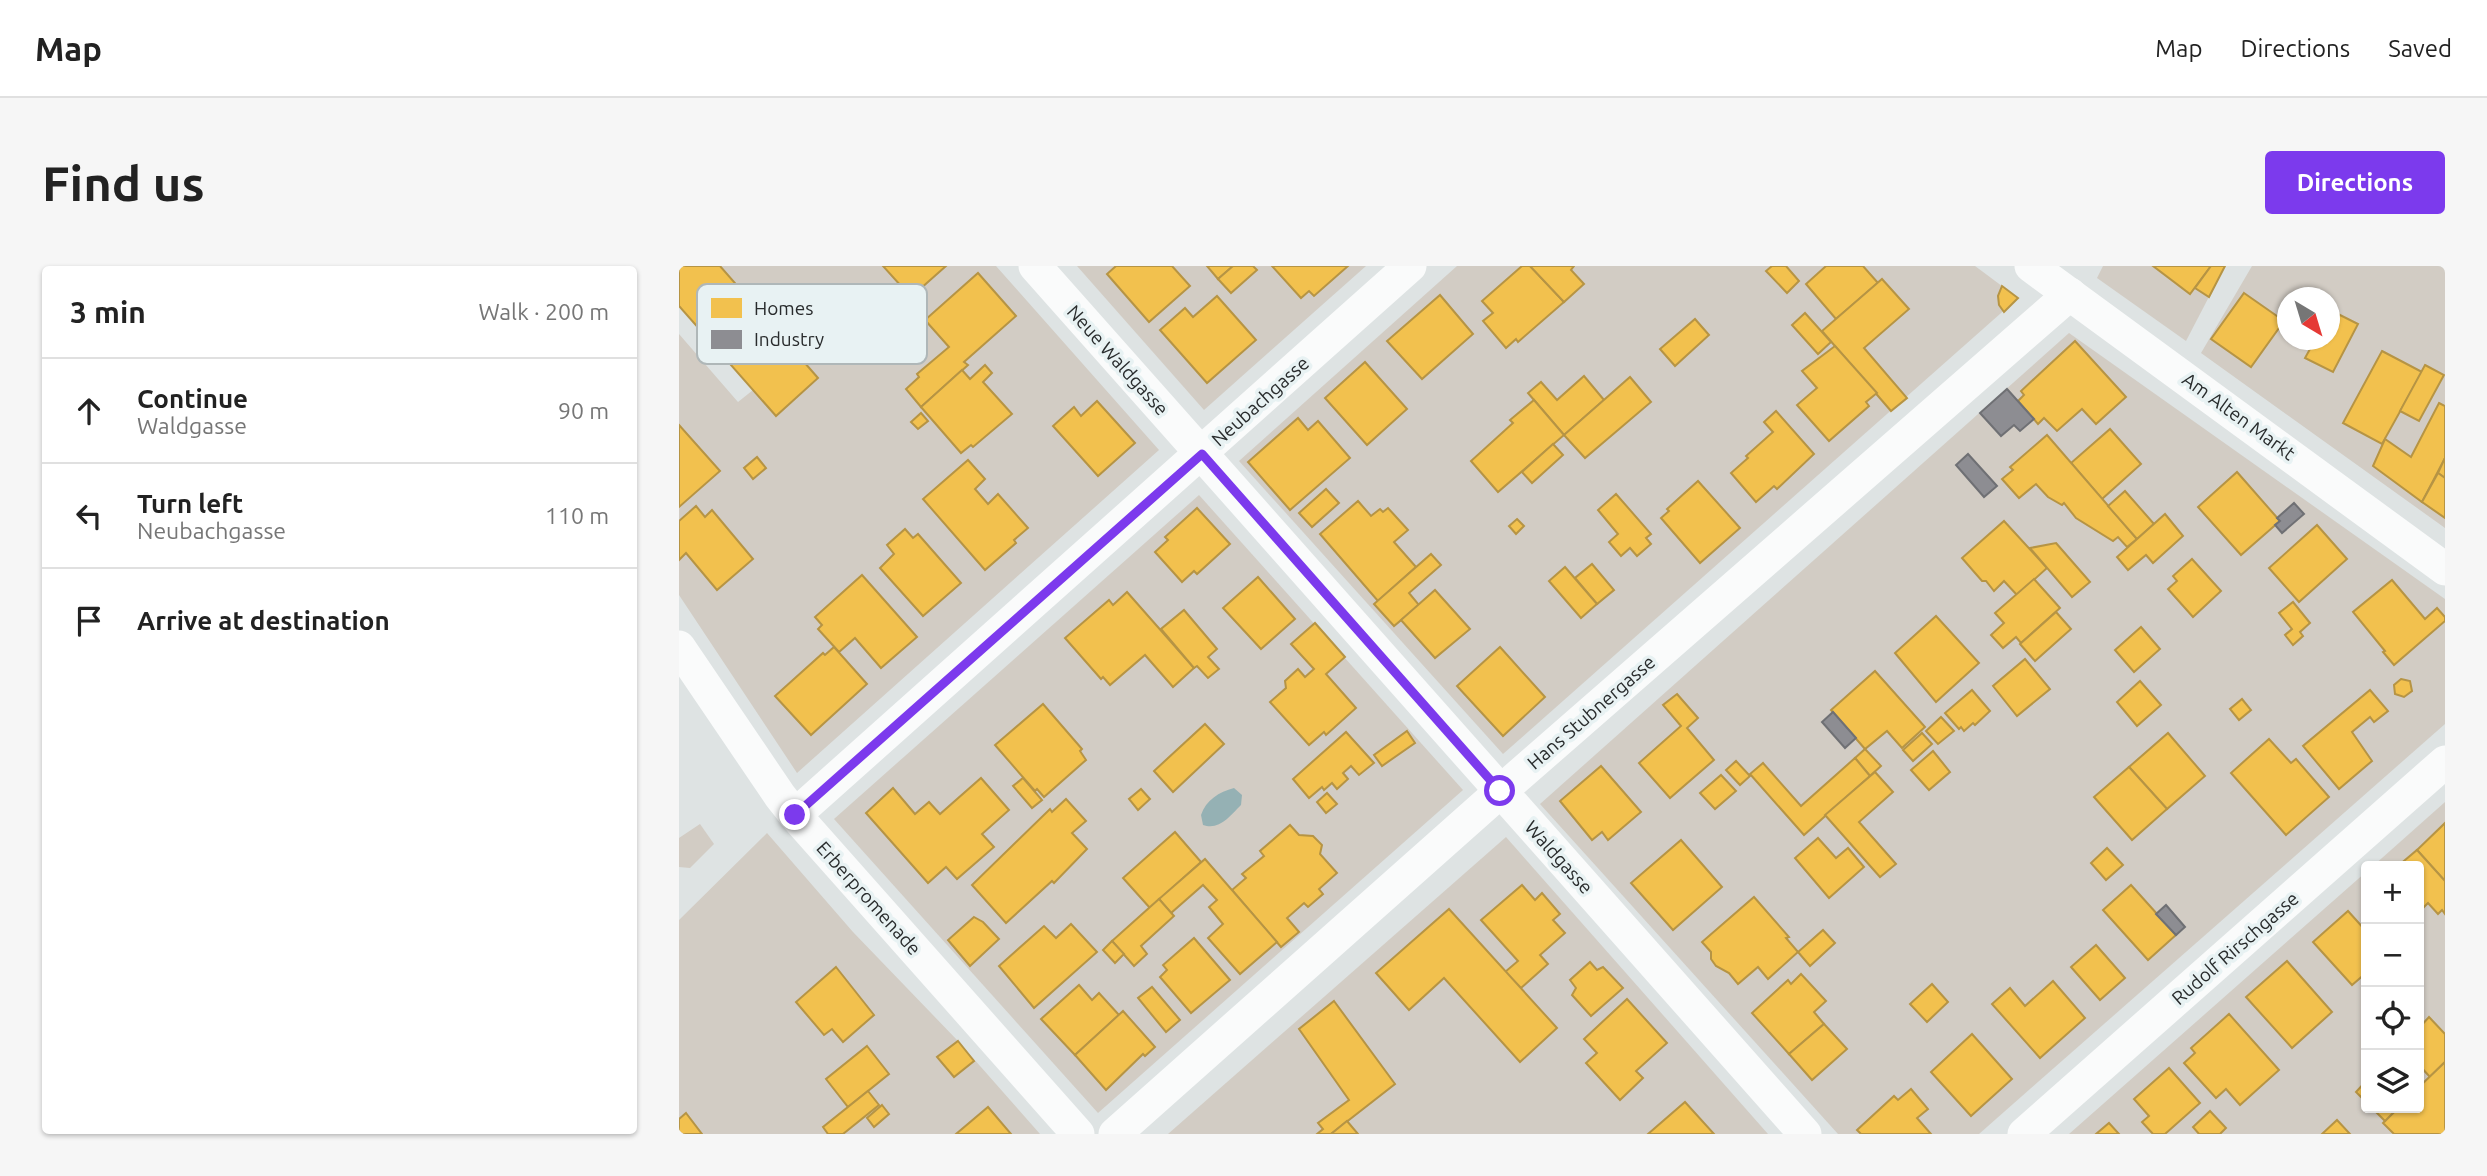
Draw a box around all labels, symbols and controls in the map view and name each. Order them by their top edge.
text: Map [35,30,102,67]
text: Map [2155,35,2202,62]
text: Directions [2240,35,2350,62]
text: Saved [2388,35,2452,62]
button: Directions [2265,151,2445,214]
text: Find us [42,155,205,210]
legend [697,284,927,364]
north arrow [2277,287,2340,350]
text: 3 min [70,295,146,329]
text: Homes [754,297,814,319]
text: Walk · 200 m [478,299,609,324]
street label: Neue Waldgasse [1063,300,1173,420]
text: Industry [754,328,824,350]
street label: Neubachgasse [1207,352,1313,450]
street label: Am Alten Markt [2178,368,2300,465]
text: Continue [137,384,248,413]
icon: ahead [70,392,108,430]
text: 90 m [558,398,609,423]
text: Waldgasse [137,413,247,438]
text: Turn left [137,489,243,518]
icon: left [70,497,108,535]
text: 110 m [545,503,609,528]
text: Neubachgasse [137,518,286,543]
icon: arrive [70,602,108,640]
text: Arrive at destination [137,606,390,635]
street label: Hans Stubnergasse [1523,651,1659,773]
route start [1484,775,1515,806]
route end [779,799,810,830]
street label: Waldgasse [1520,816,1598,898]
street label: Erberpromenade [812,837,926,959]
map controls [2361,861,2424,1113]
button: + [2361,861,2424,924]
street label: Rudolf Rirschgasse [2167,887,2303,1009]
button: − [2361,924,2424,987]
button: locate [2361,987,2424,1050]
button: layers [2361,1050,2424,1113]

